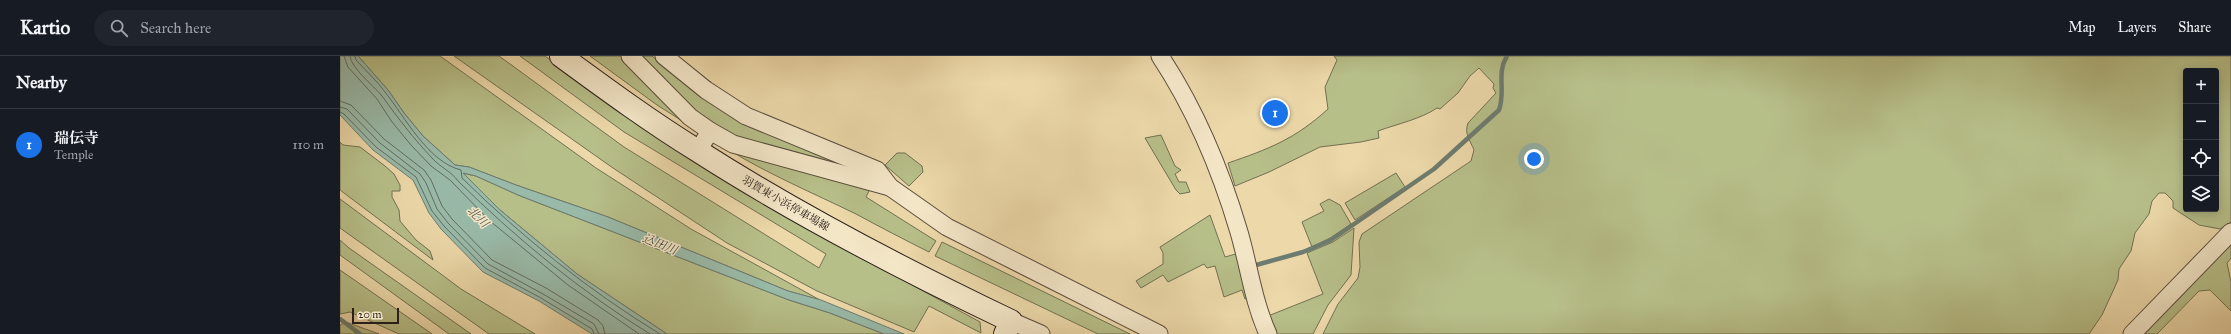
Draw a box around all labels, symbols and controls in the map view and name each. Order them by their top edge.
search box [94,10,374,46]
text: Kartio [20,16,70,39]
icon: search [108,17,130,39]
text: Search here [140,19,211,37]
text: Map [2068,19,2096,36]
text: Layers [2118,19,2156,36]
text: Share [2178,19,2211,36]
map controls [2183,68,2219,212]
button: + [2183,68,2219,104]
text: Nearby [16,72,67,93]
pin: 1 [1262,98,1288,128]
button: − [2183,104,2219,140]
text: 瑞伝寺 [54,129,99,147]
text: 1 [26,137,32,153]
text: 110 m [292,137,324,153]
button: locate [2183,140,2219,176]
text: Temple [54,147,94,163]
your location [1524,149,1544,169]
street label: 羽賀東小浜停車場線 [740,173,832,234]
button: layers [2183,176,2219,212]
water label: 北川 [465,204,493,232]
water label: 込田川 [641,231,681,258]
scale bar [352,306,399,325]
text: 20 m [358,308,381,321]

